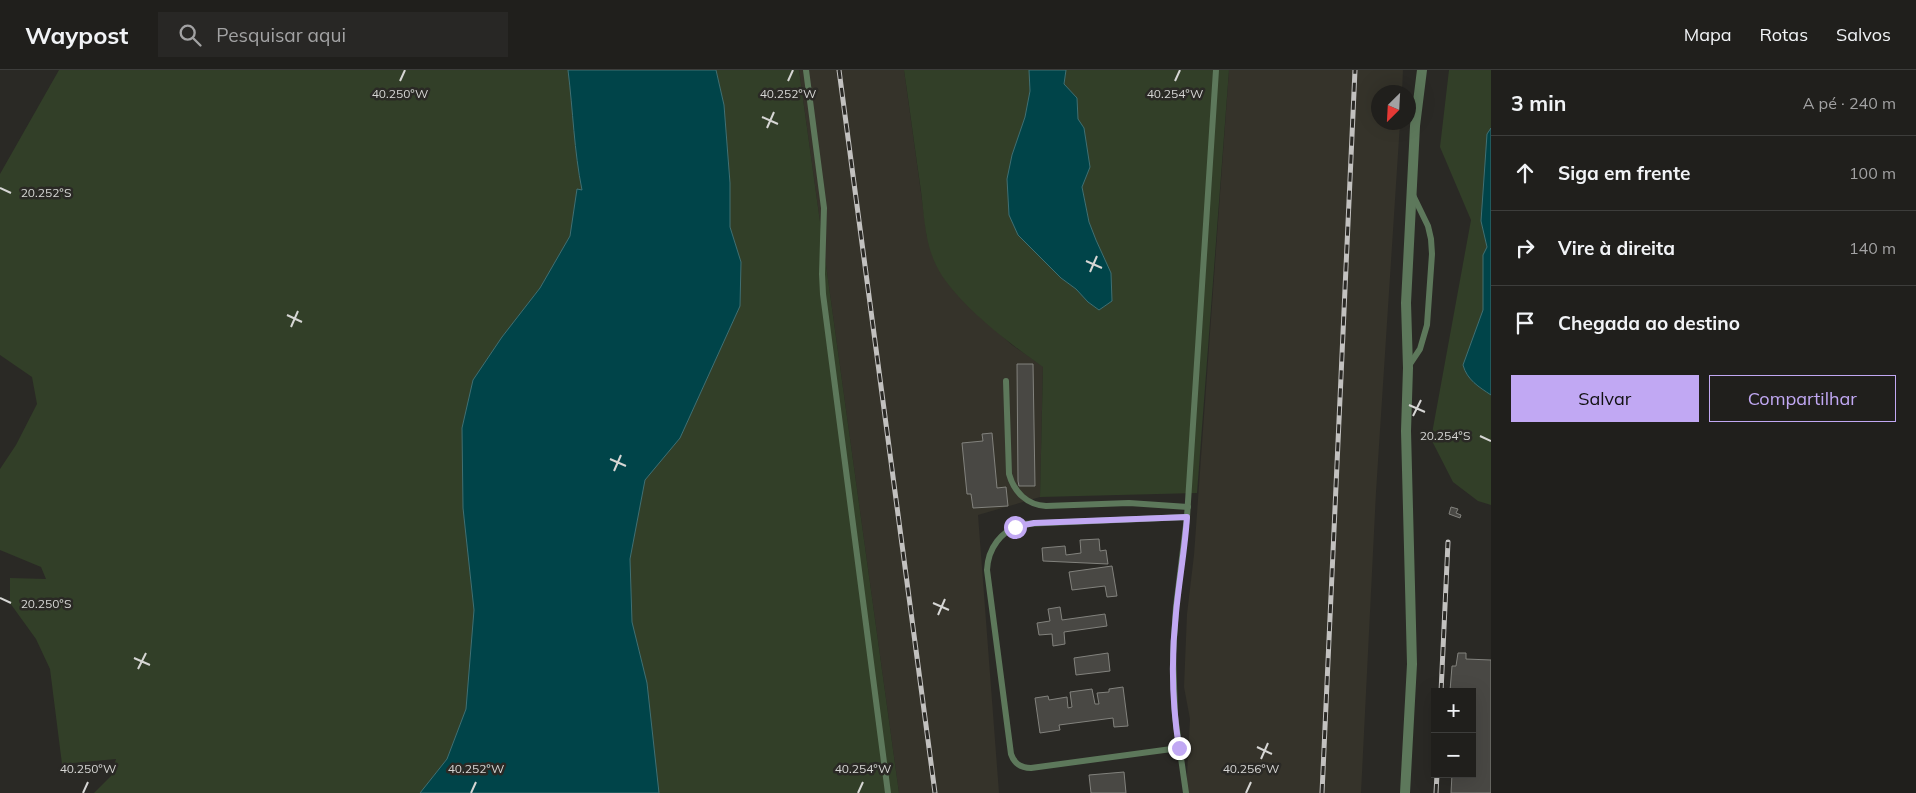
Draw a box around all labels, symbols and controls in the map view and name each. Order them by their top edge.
search box [158,12,508,57]
text: Waypost [25,20,128,50]
icon: search [176,21,204,49]
text: Pesquisar aqui [216,23,346,47]
text: Mapa [1684,23,1732,46]
text: Rotas [1760,23,1808,46]
text: Salvos [1836,23,1891,46]
north arrow [1371,85,1416,130]
text: 40.250°W [372,86,428,101]
text: 40.252°W [760,86,816,101]
text: 40.254°W [1147,86,1203,101]
text: 3 min [1511,90,1566,116]
text: A pé · 240 m [1803,93,1896,113]
icon: ahead [1511,159,1539,187]
text: Siga em frente [1558,161,1690,185]
text: 100 m [1849,163,1896,183]
text: 20.252°S [21,185,71,200]
icon: right [1511,234,1539,262]
text: Vire à direita [1558,236,1675,260]
text: 140 m [1849,238,1896,258]
icon: arrive [1511,309,1539,337]
text: Chegada ao destino [1558,311,1740,335]
button: Salvar [1511,375,1699,422]
button: Compartilhar [1709,375,1896,422]
text: 20.254°S [1420,428,1470,443]
route start [1004,516,1027,539]
text: 20.250°S [21,596,71,611]
map controls [1431,688,1476,778]
button: + [1431,688,1476,733]
button: − [1431,733,1476,778]
route end [1168,737,1191,760]
text: 40.250°W [60,761,116,776]
text: 40.252°W [448,761,504,776]
text: 40.254°W [835,761,891,776]
text: 40.256°W [1223,761,1279,776]

